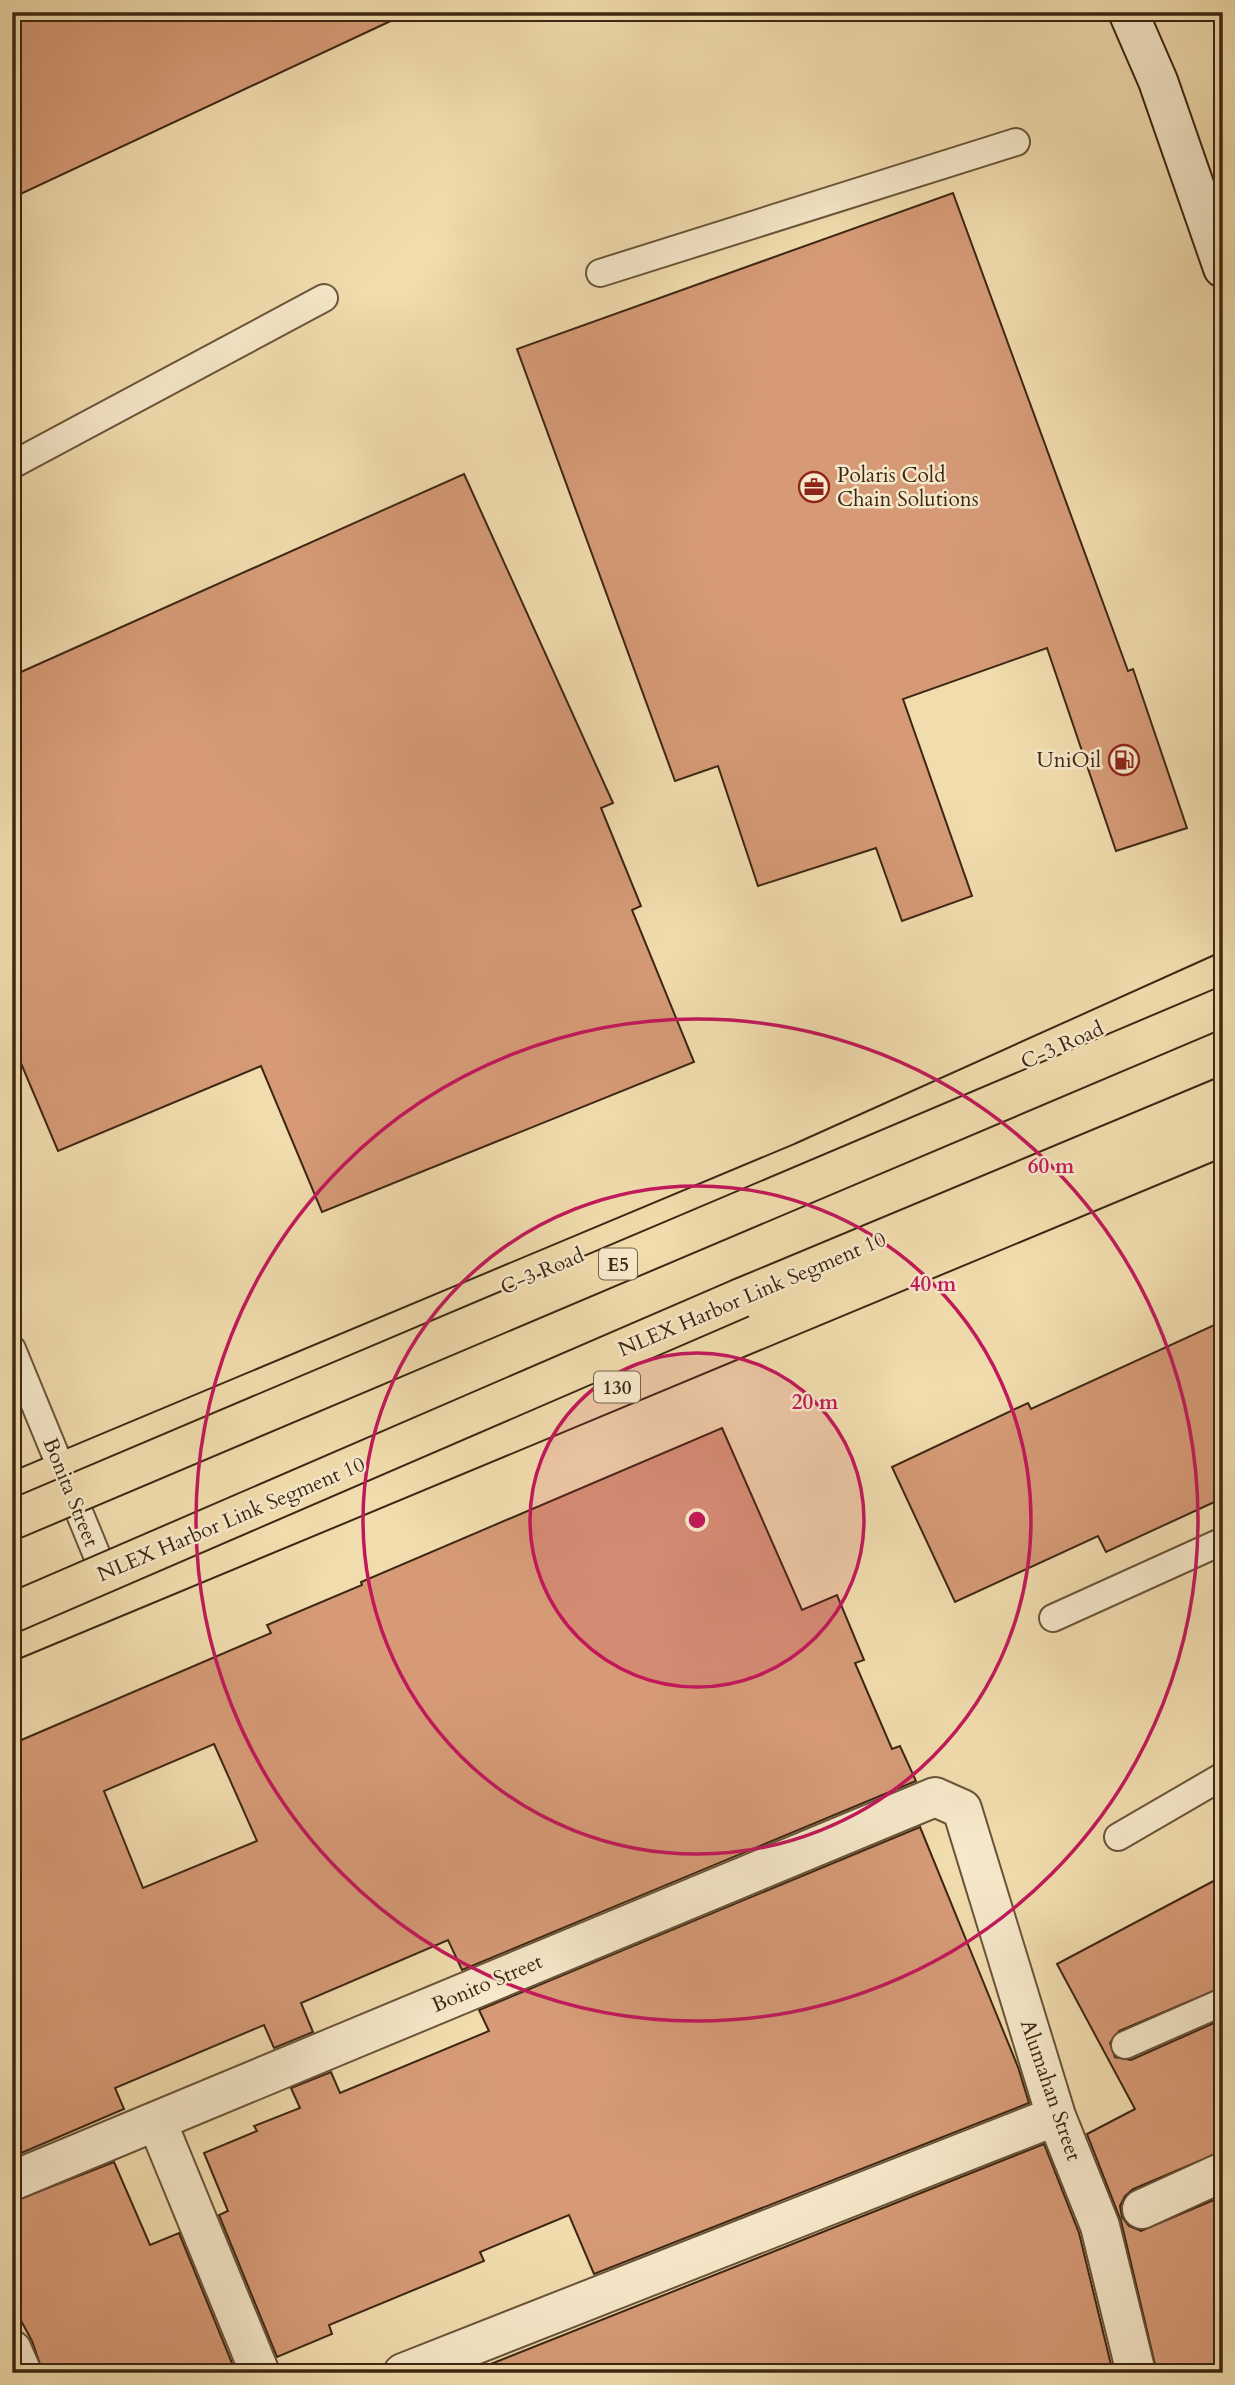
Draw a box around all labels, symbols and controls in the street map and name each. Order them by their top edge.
place label: Polaris Cold Chain Solutions [837,461,979,514]
office icon: Polaris Cold Chain Solutions [797,470,831,504]
fuel station icon: UniOil [1107,743,1141,777]
place label: UniOil [1037,746,1101,775]
street label: C-3 Road [1016,1014,1108,1077]
text: 60 m [1028,1152,1075,1181]
street label: NLEX Harbor Link Segment 10 [614,1225,891,1364]
street label: C-3 Road [496,1241,588,1302]
road number: E5 [599,1248,637,1280]
text: 40 m [910,1270,957,1299]
road number: 130 [594,1372,640,1402]
text: 20 m [792,1388,839,1417]
street label: Bonita Street [35,1433,106,1551]
street label: NLEX Harbor Link Segment 10 [93,1450,370,1589]
centre of rings [685,1508,709,1532]
street label: Bonito Street [427,1947,547,2020]
street label: Alumahan Street [1013,2016,1088,2165]

